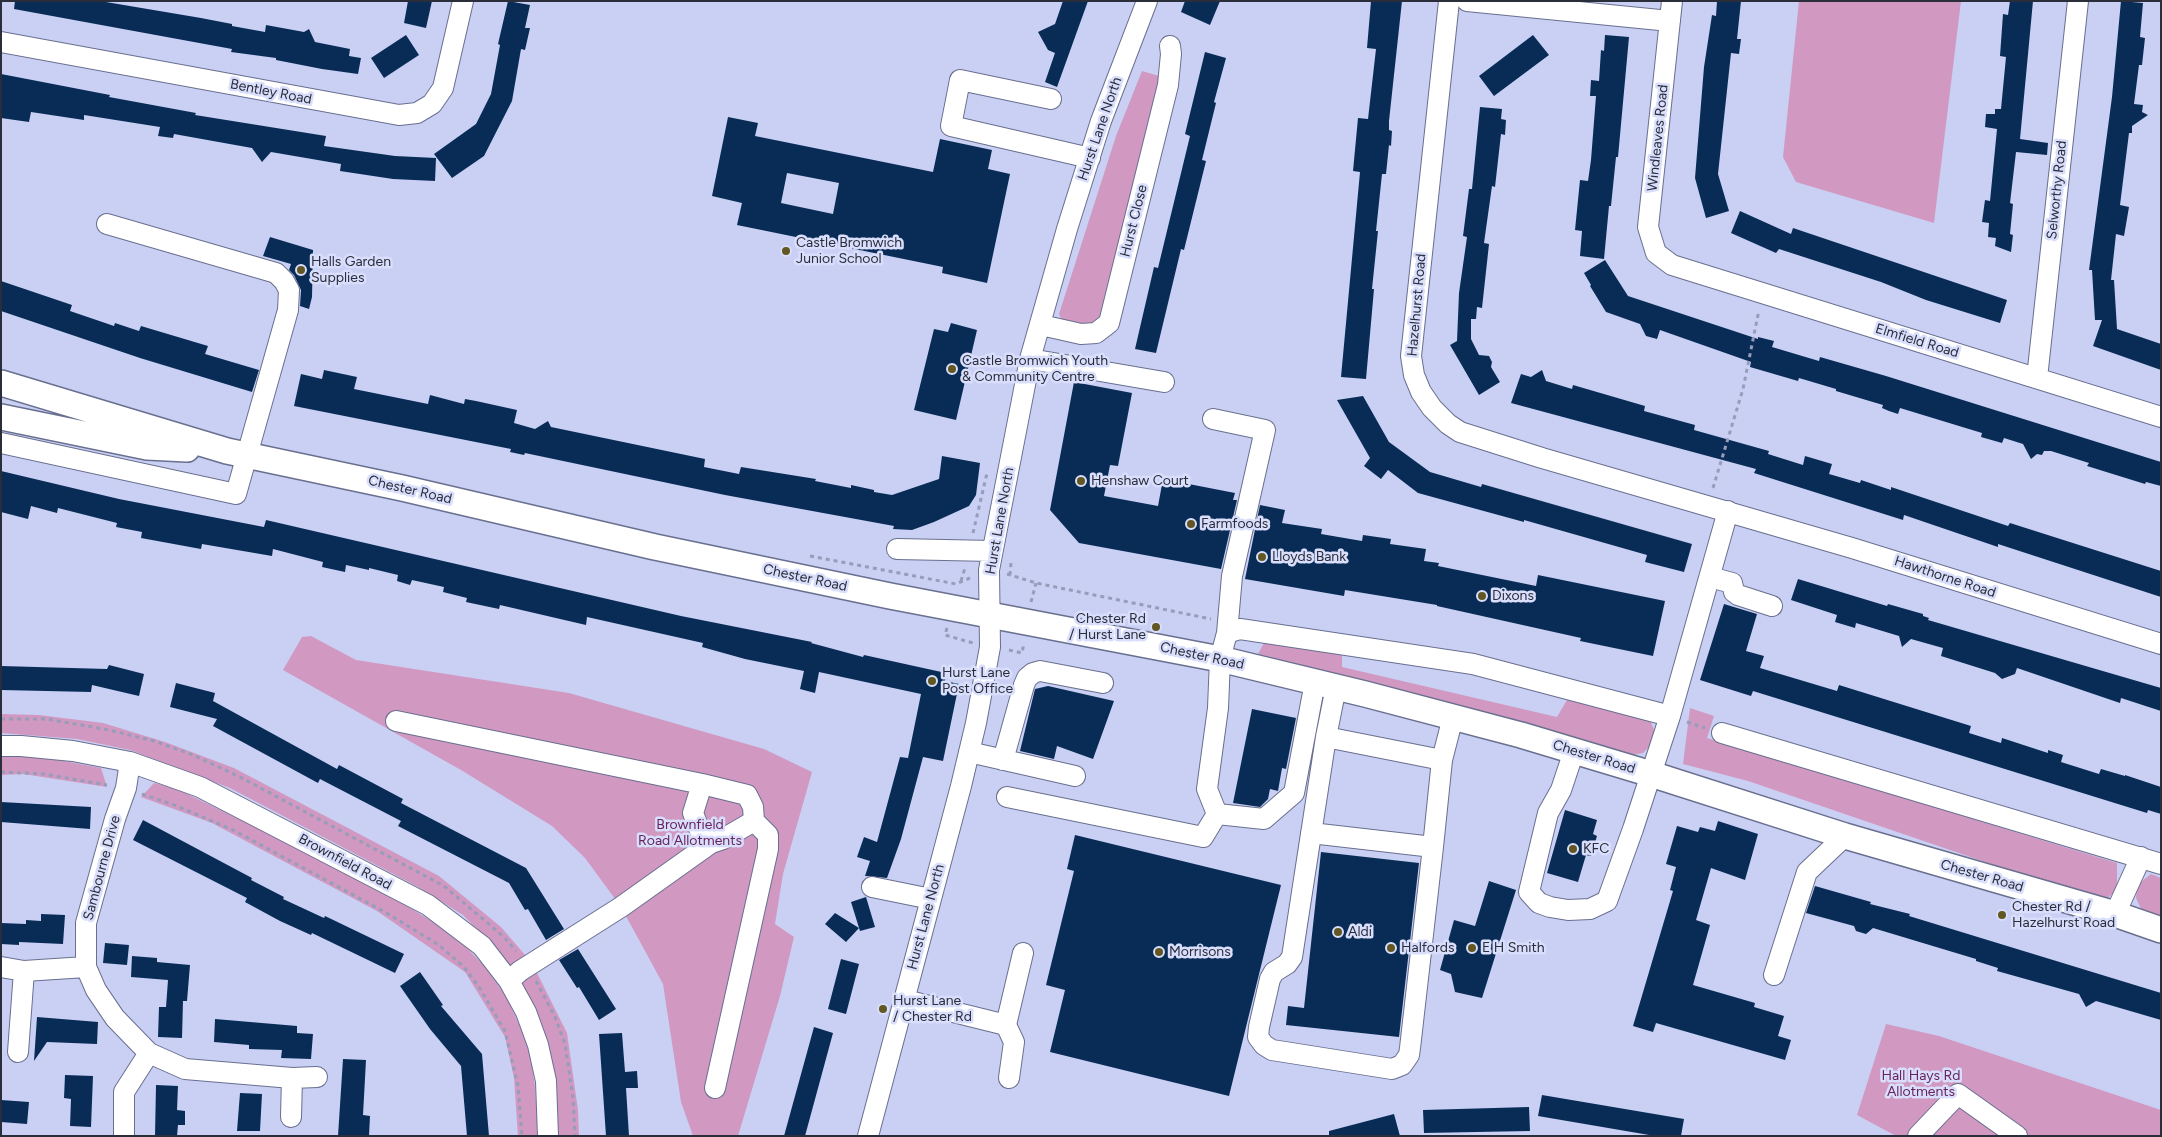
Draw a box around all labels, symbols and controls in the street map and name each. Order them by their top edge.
street label: Hurst Lane North [1074,75,1126,183]
street label: Bentley Road [229,76,313,108]
street label: Windleaves Road [1644,84,1672,192]
street label: Selworthy Road [2043,140,2071,240]
street label: Hurst Close [1117,183,1151,259]
place label: Castle Bromwich Junior School [796,235,902,268]
marker: Castle Bromwich Junior School [780,245,792,257]
street label: Hazelhurst Road [1404,253,1430,357]
place label: Halls Garden Supplies [311,254,391,286]
marker: Halls Garden Supplies [295,264,307,276]
street label: Elmfield Road [1873,320,1961,362]
place label: Castle Bromwich Youth & Community Centre [962,353,1108,386]
marker: Castle Bromwich Youth & Community Centre [946,363,958,375]
street label: Hurst Lane North [982,466,1018,576]
street label: Chester Road [367,472,453,508]
place label: Henshaw Court [1091,473,1189,489]
marker: Henshaw Court [1075,475,1087,487]
place label: Farmfoods [1201,516,1268,532]
marker: Farmfoods [1185,518,1197,530]
place label: Lloyds Bank [1272,549,1346,565]
marker: Lloyds Bank [1256,551,1268,563]
street label: Hawthorne Road [1892,553,1998,601]
street label: Chester Road [761,561,849,595]
place label: Dixons [1492,588,1534,604]
marker: Dixons [1476,590,1488,602]
place label: Chester Rd / Hurst Lane [1069,611,1146,644]
marker: Chester Rd / Hurst Lane [1150,621,1162,633]
street label: Chester Road [1158,639,1246,673]
place label: Hurst Lane Post Office [942,665,1013,698]
marker: Hurst Lane Post Office [926,675,938,687]
street label: Chester Road [1551,736,1637,778]
street label: Sambourne Drive [80,814,124,922]
park label: Brownfield Road Allotments [638,817,742,850]
street label: Brownfield Road [296,830,394,894]
place label: KFC [1583,841,1609,857]
marker: KFC [1567,843,1579,855]
street label: Chester Road [1939,856,2025,896]
street label: Hurst Lane North [904,862,948,972]
place label: Chester Rd / Hazelhurst Road [2012,899,2115,932]
marker: Chester Rd / Hazelhurst Road [1996,909,2008,921]
place label: Aldi [1348,924,1372,940]
marker: Aldi [1332,926,1344,938]
place label: Halfords [1401,940,1454,956]
place label: E H Smith [1482,940,1545,956]
marker: Halfords [1385,942,1397,954]
marker: E H Smith [1466,942,1478,954]
place label: Morrisons [1169,944,1231,960]
marker: Morrisons [1153,946,1165,958]
place label: Hurst Lane / Chester Rd [893,993,972,1026]
marker: Hurst Lane / Chester Rd [877,1003,889,1015]
park label: Hall Hays Rd Allotments [1881,1068,1961,1100]

